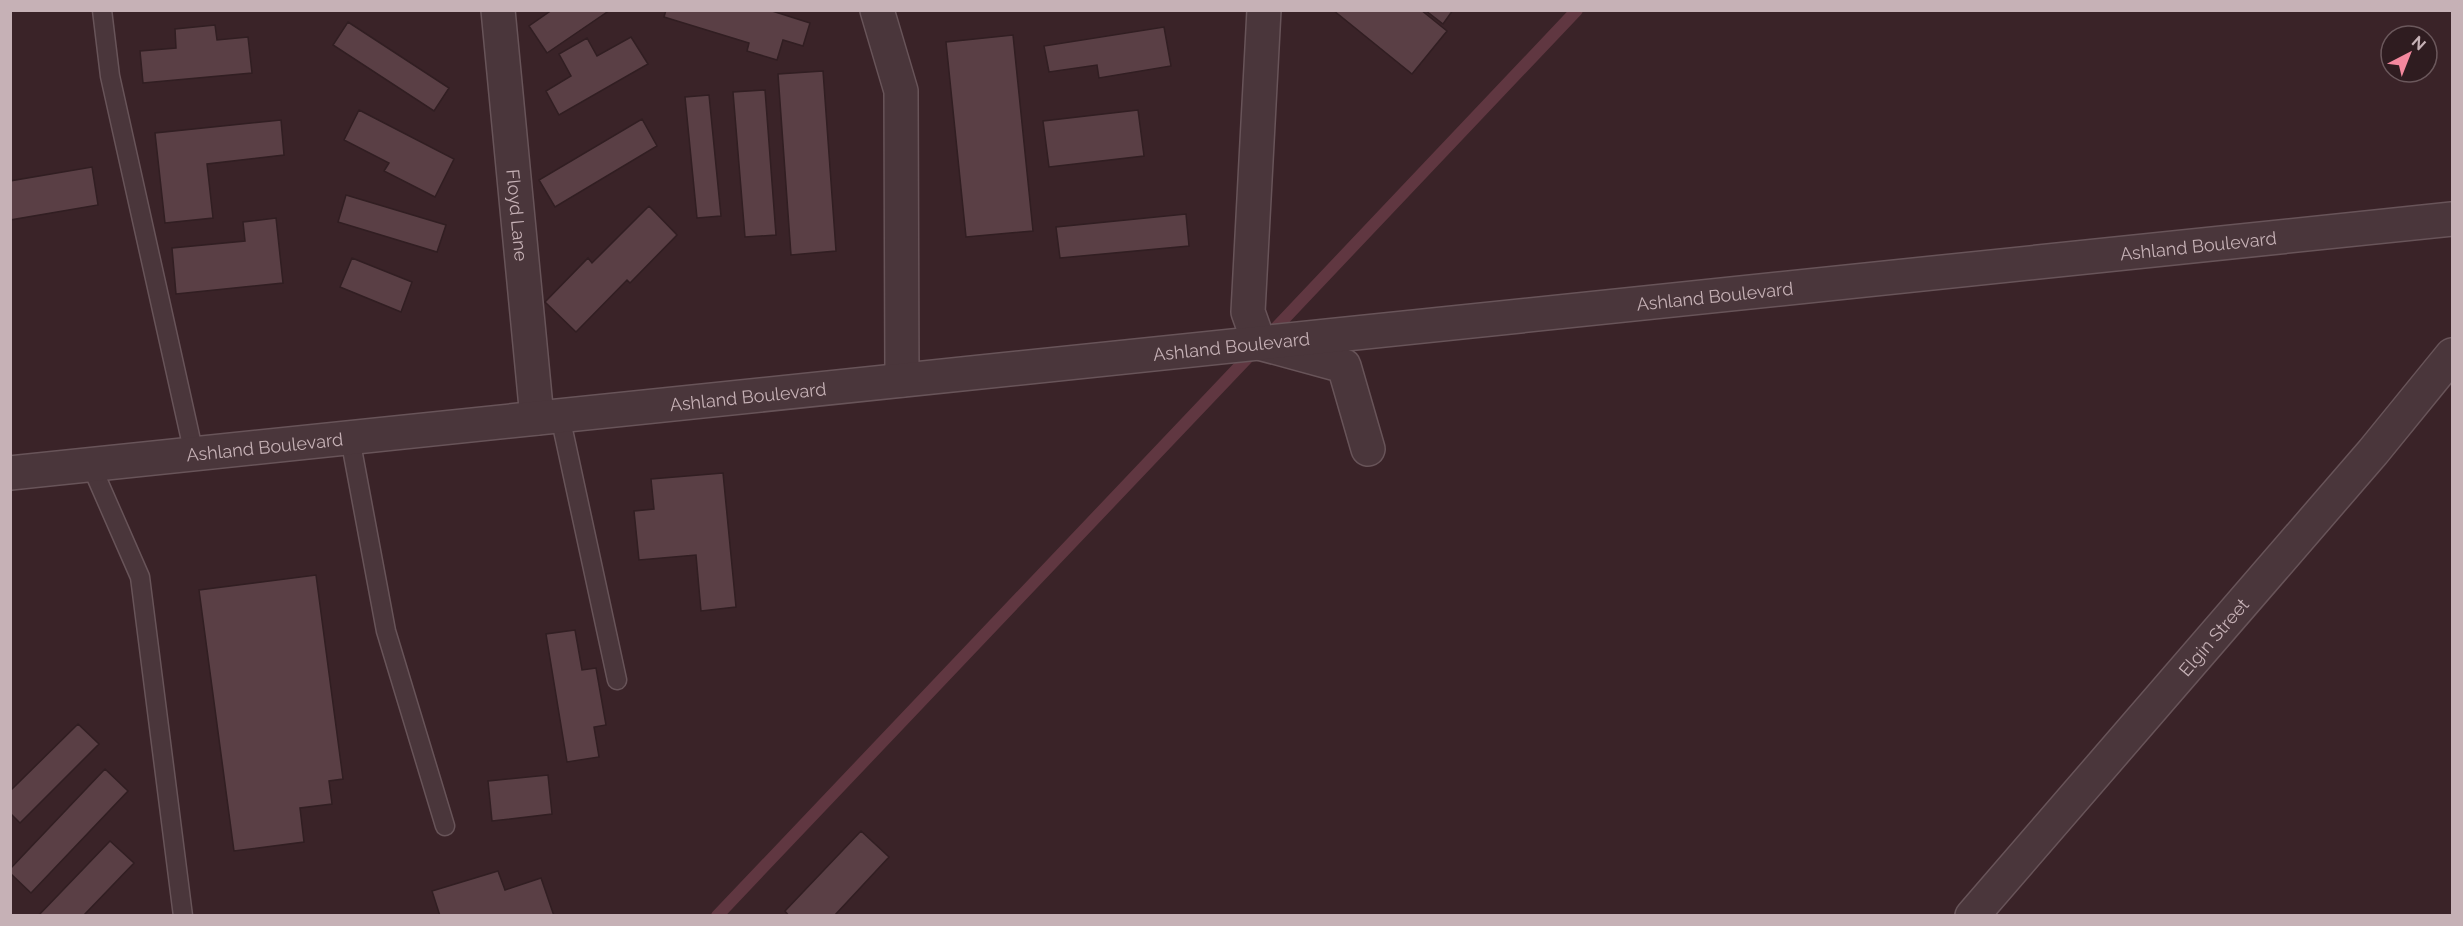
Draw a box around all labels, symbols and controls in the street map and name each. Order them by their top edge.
north arrow [2379,24,2439,84]
text: N [2408,32,2430,54]
street label: Floyd Lane [503,168,532,263]
street label: Ashland Boulevard [2119,227,2278,264]
street label: Ashland Boulevard [1635,277,1794,314]
street label: Ashland Boulevard [1152,327,1311,365]
street label: Ashland Boulevard [669,378,827,415]
street label: Ashland Boulevard [185,428,344,465]
street label: Elgin Street [2174,594,2253,680]

